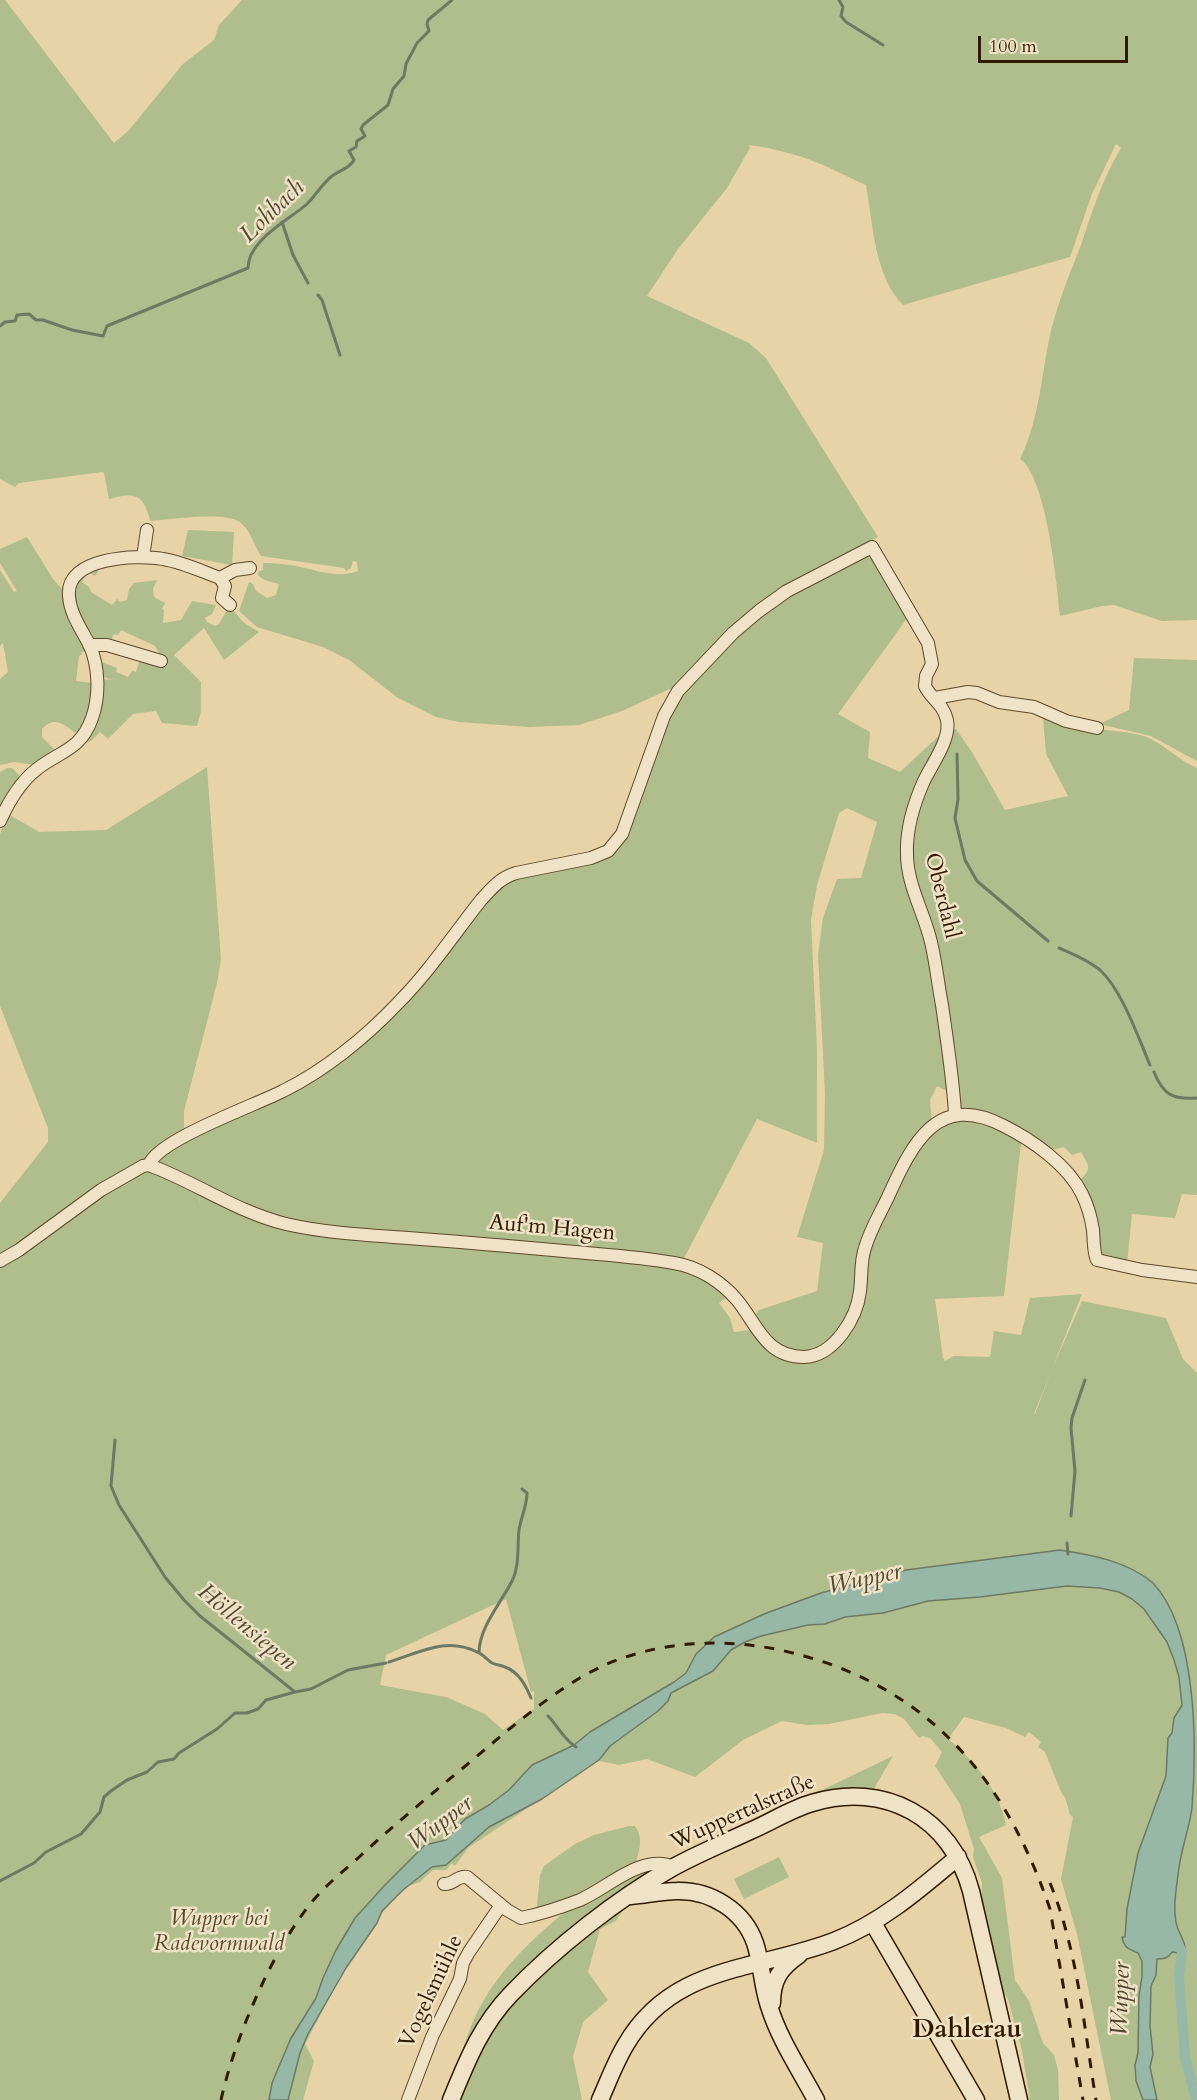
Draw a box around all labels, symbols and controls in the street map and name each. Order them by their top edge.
scale bar [981,24,1131,62]
text: 100 m [989,34,1037,59]
water label: Lohbach [235,174,311,250]
street label: Oberdahl [918,850,964,942]
street label: Auf'm Hagen [488,1210,616,1248]
water label: Wupper [826,1558,904,1602]
water label: Höllensiepen [191,1579,301,1677]
street label: Wuppertalstraße [667,1769,819,1857]
water label: Wupper [403,1790,479,1858]
park label: Wupper bei Radevormwald [154,1907,284,1958]
street label: Vogelsmühle [394,1931,470,2053]
water label: Wupper [1106,1961,1138,2037]
district label: Dahlerau [912,2015,1022,2047]

